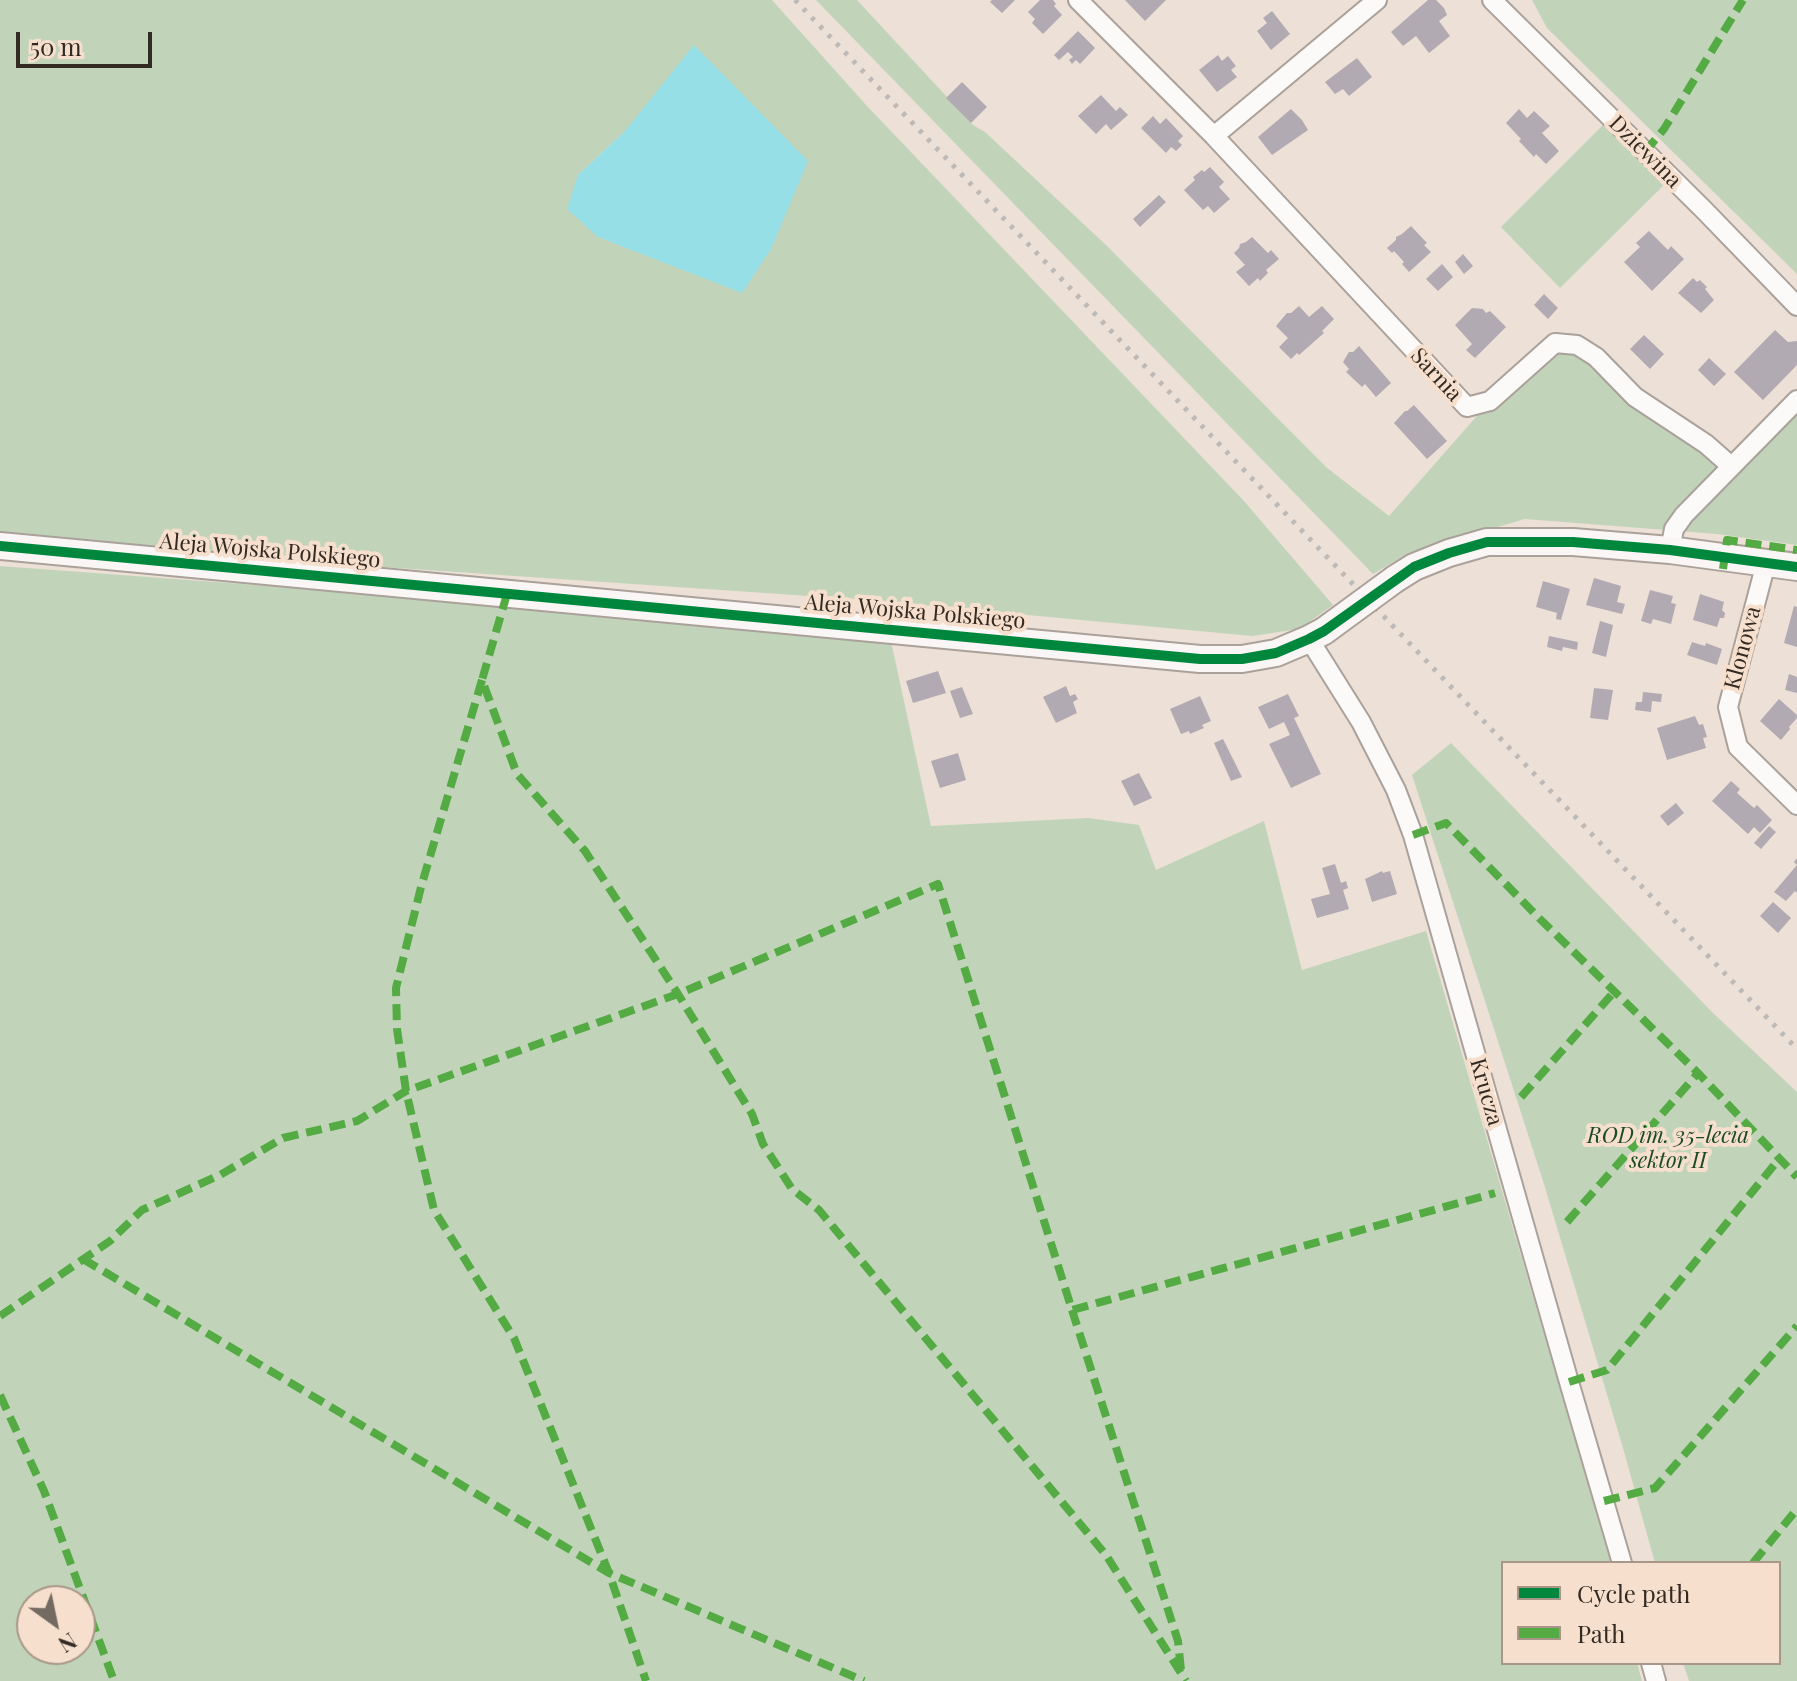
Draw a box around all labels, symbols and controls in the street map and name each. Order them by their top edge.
scale bar [20,16,156,66]
text: 50 m [30,30,82,62]
street label: Dziewina [1603,110,1687,194]
street label: Sarnia [1405,343,1467,407]
street label: Aleja Wojska Polskiego [158,528,382,574]
street label: Aleja Wojska Polskiego [803,589,1027,635]
street label: Klonowa [1719,603,1767,693]
street label: Krucza [1464,1055,1508,1129]
park label: ROD im. 35-lecia sektor II [1587,1123,1749,1174]
legend [1501,1561,1781,1665]
text: Cycle path [1577,1577,1690,1609]
north arrow [16,1585,96,1665]
text: Path [1577,1617,1625,1649]
text: N [53,1627,83,1660]

